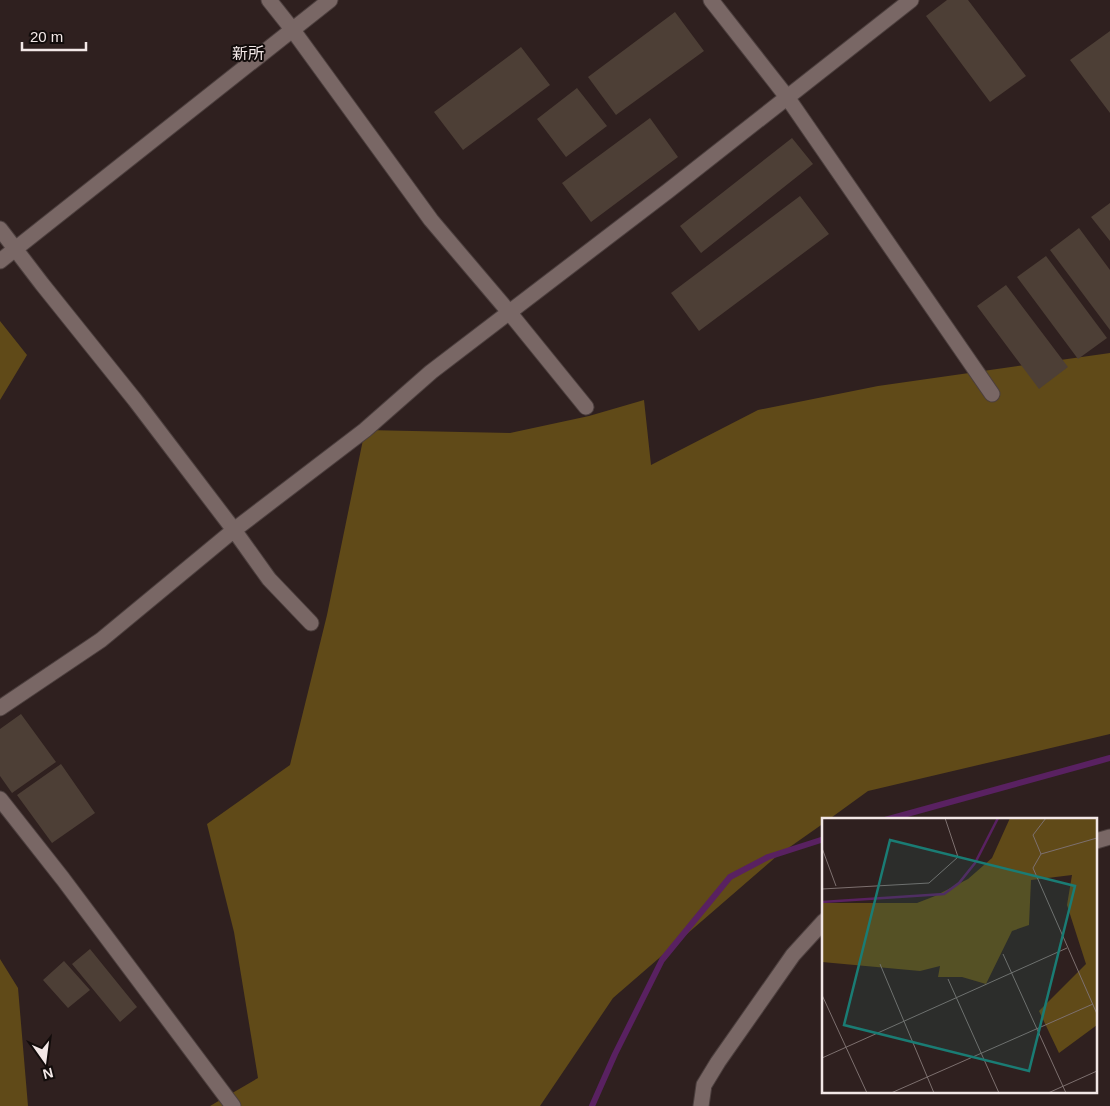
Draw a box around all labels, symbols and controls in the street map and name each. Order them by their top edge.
scale bar [22,20,86,52]
text: 20 m [30,28,63,45]
district label: 新所 [232,45,264,62]
inset map [822,818,1098,1094]
north arrow [20,1036,70,1086]
text: N [41,1065,55,1083]

